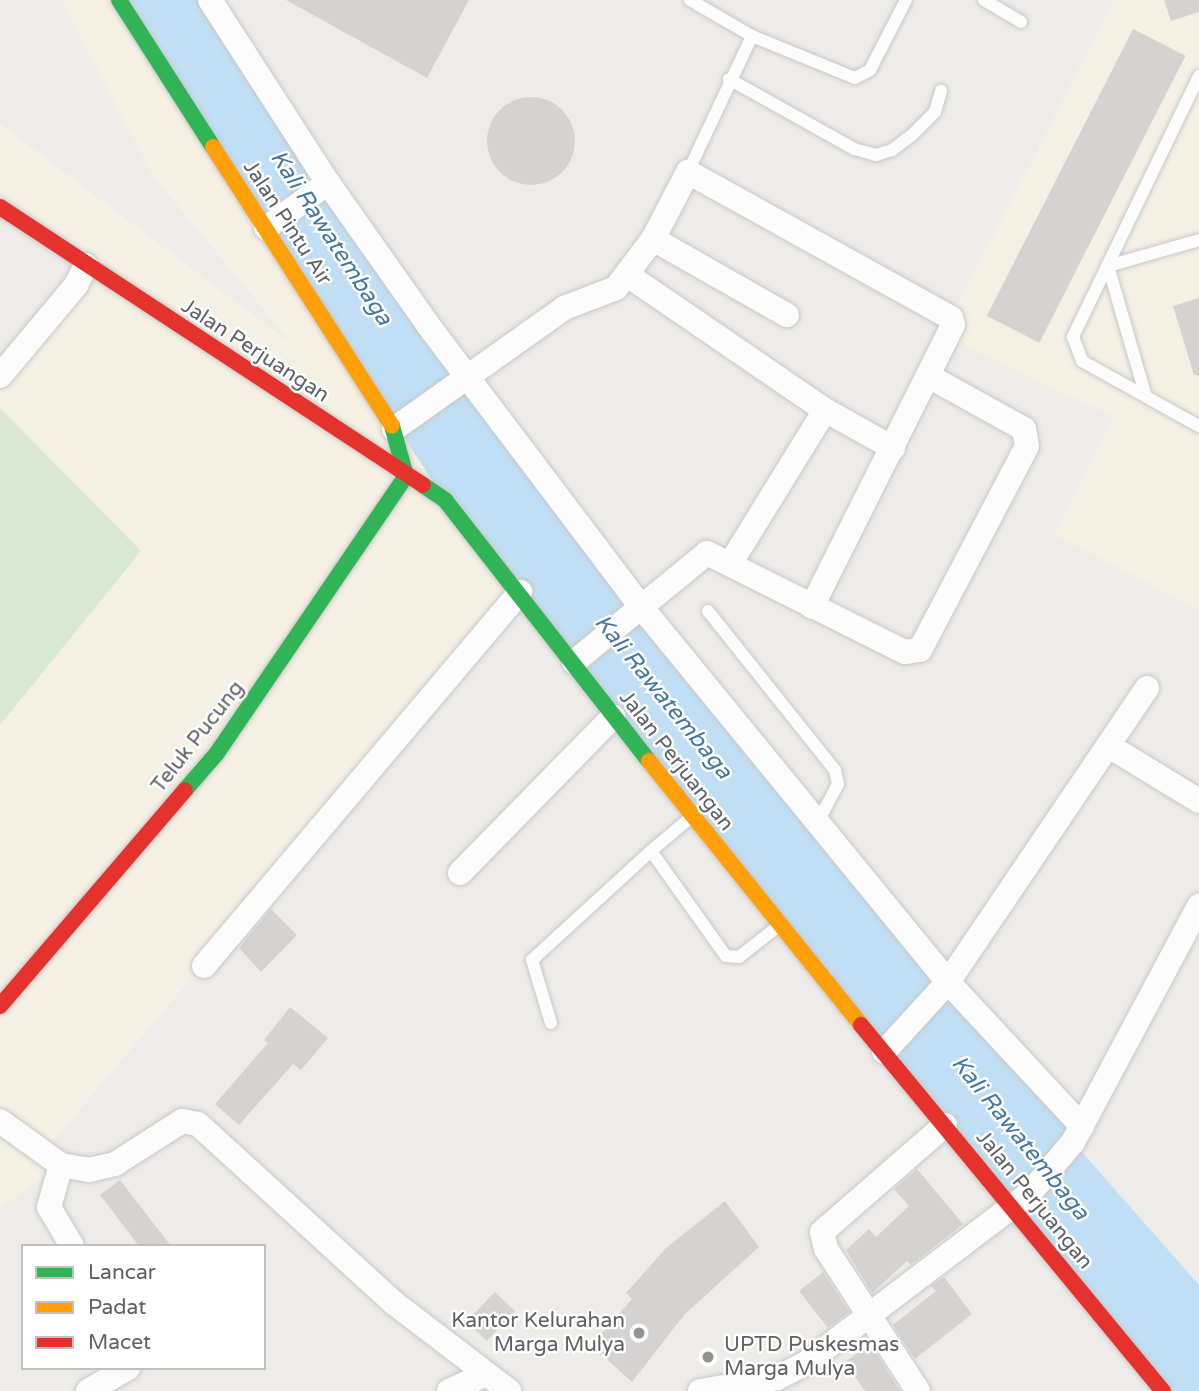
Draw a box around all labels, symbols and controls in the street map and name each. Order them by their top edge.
water label: Kali Rawatembaga [264,145,398,331]
street label: Jalan Pintu Air [237,156,337,290]
street label: Jalan Perjuangan [176,294,334,408]
water label: Kali Rawatembaga [588,609,738,785]
street label: Teluk Pucung [147,676,249,798]
street label: Jalan Perjuangan [613,686,739,836]
water label: Kali Rawatembaga [945,1050,1095,1226]
street label: Jalan Perjuangan [970,1126,1098,1274]
legend [21,1244,266,1370]
text: Lancar [88,1260,156,1285]
text: Padat [88,1295,146,1320]
place label: Kantor Kelurahan Marga Mulya [451,1308,625,1358]
marker: Kantor Kelurahan Marga Mulya [631,1325,647,1341]
text: Macet [88,1330,151,1355]
place label: UPTD Puskesmas Marga Mulya [724,1332,899,1382]
marker: UPTD Puskesmas Marga Mulya [698,1347,718,1367]

